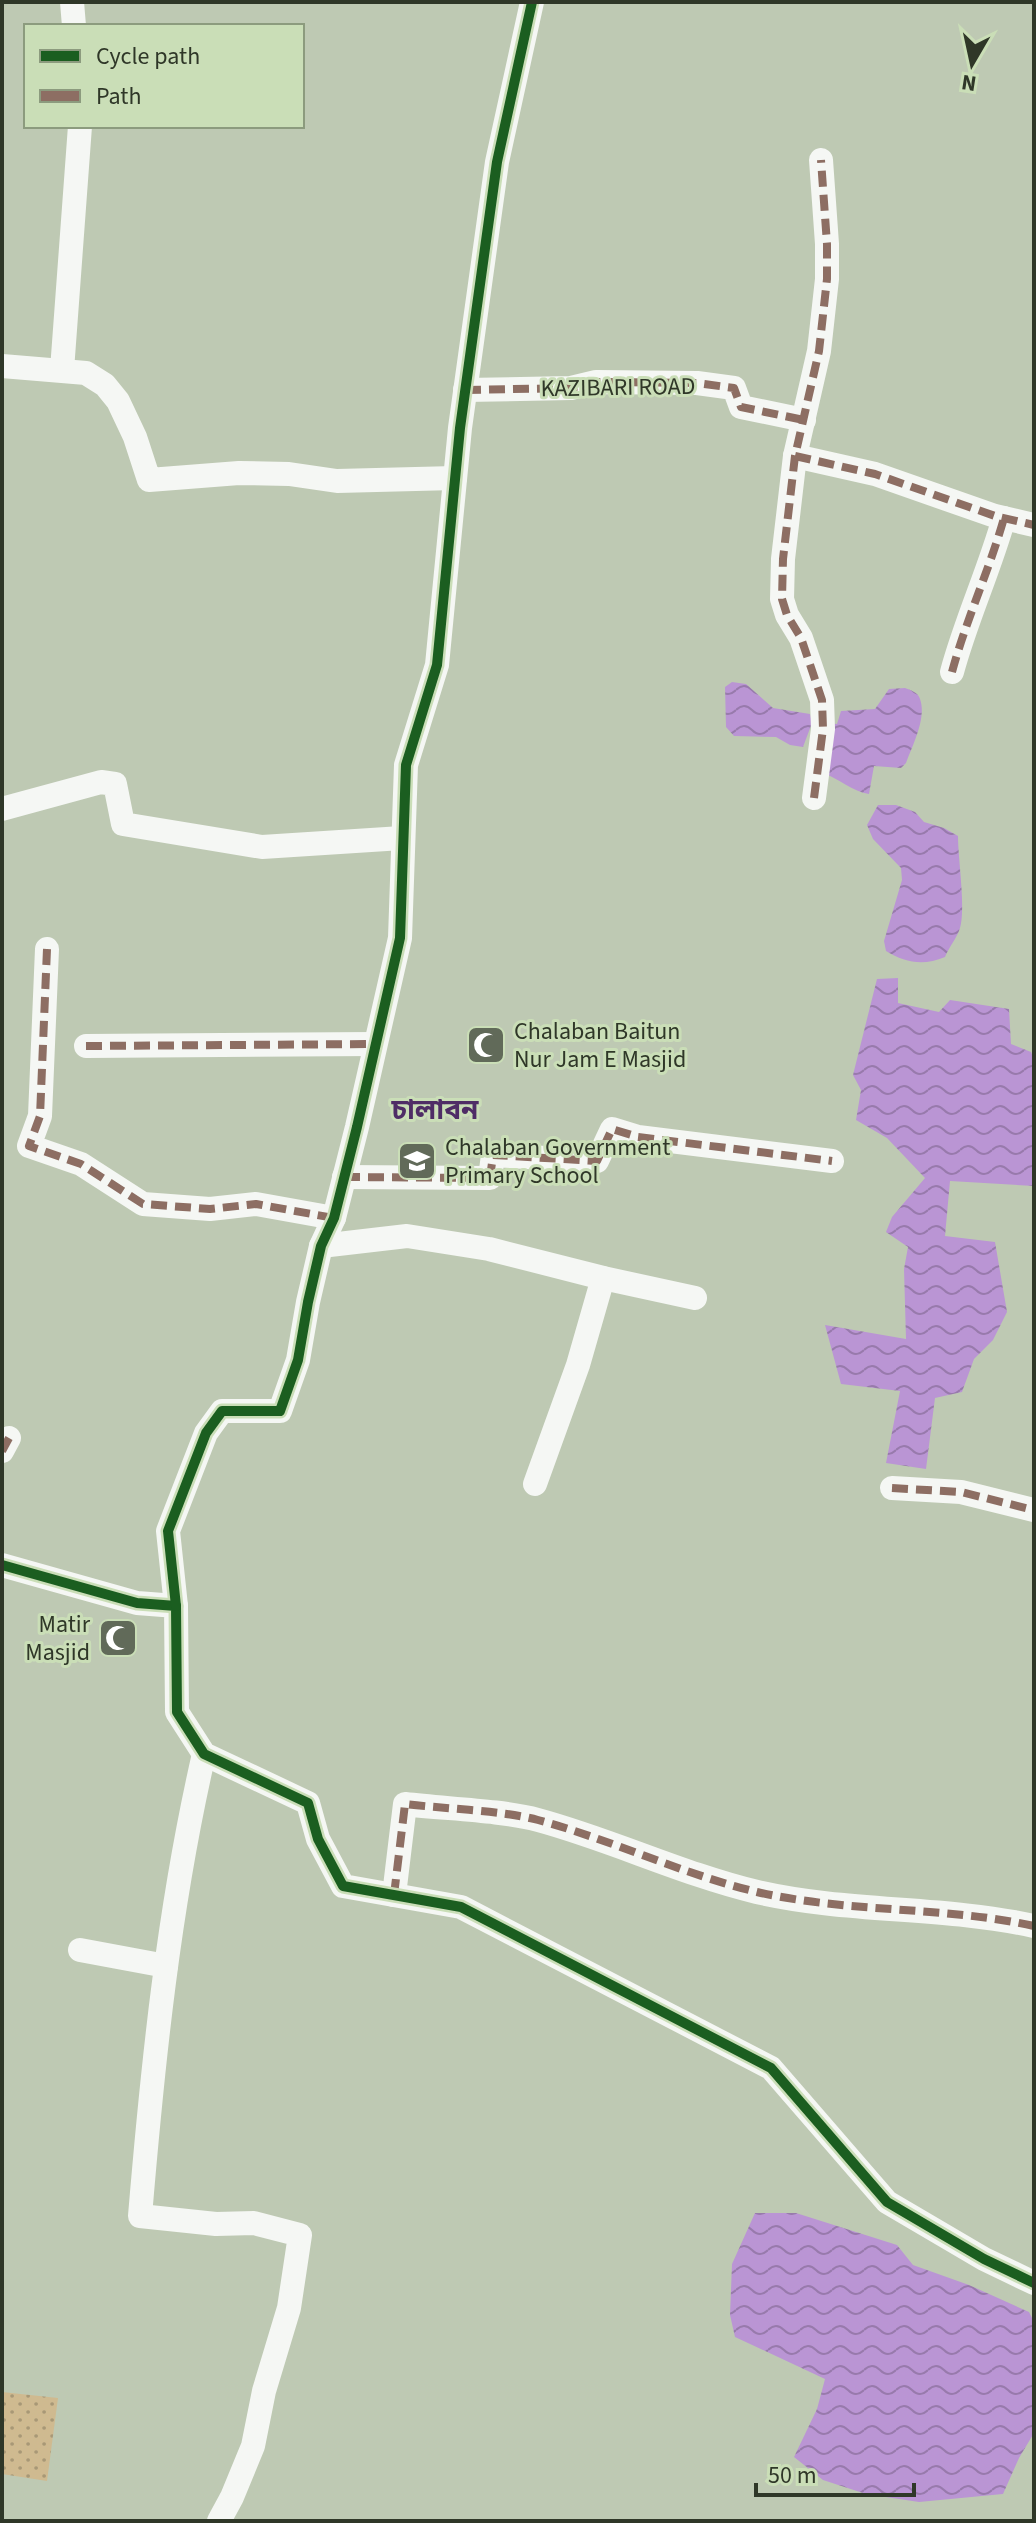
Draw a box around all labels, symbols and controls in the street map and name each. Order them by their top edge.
legend [24,24,304,128]
north arrow [932,24,1012,104]
text: Cycle path [96,39,200,74]
text: N [959,66,979,100]
text: Path [96,79,142,114]
street label: KAZIBARI ROAD [540,369,696,406]
place label: Chalaban Baitun Nur Jam E Masjid [514,1014,686,1077]
mosque icon: Chalaban Baitun Nur Jam E Masjid [465,1024,507,1066]
district label: চালাবন [391,1090,479,1130]
place label: Chalaban Government Primary School [445,1130,670,1193]
school or university icon: Chalaban Government Primary School [396,1140,438,1182]
place label: Matir Masjid [25,1607,91,1670]
mosque icon: Matir Masjid [97,1617,139,1659]
scale bar [756,2447,914,2497]
text: 50 m [768,2458,817,2493]

